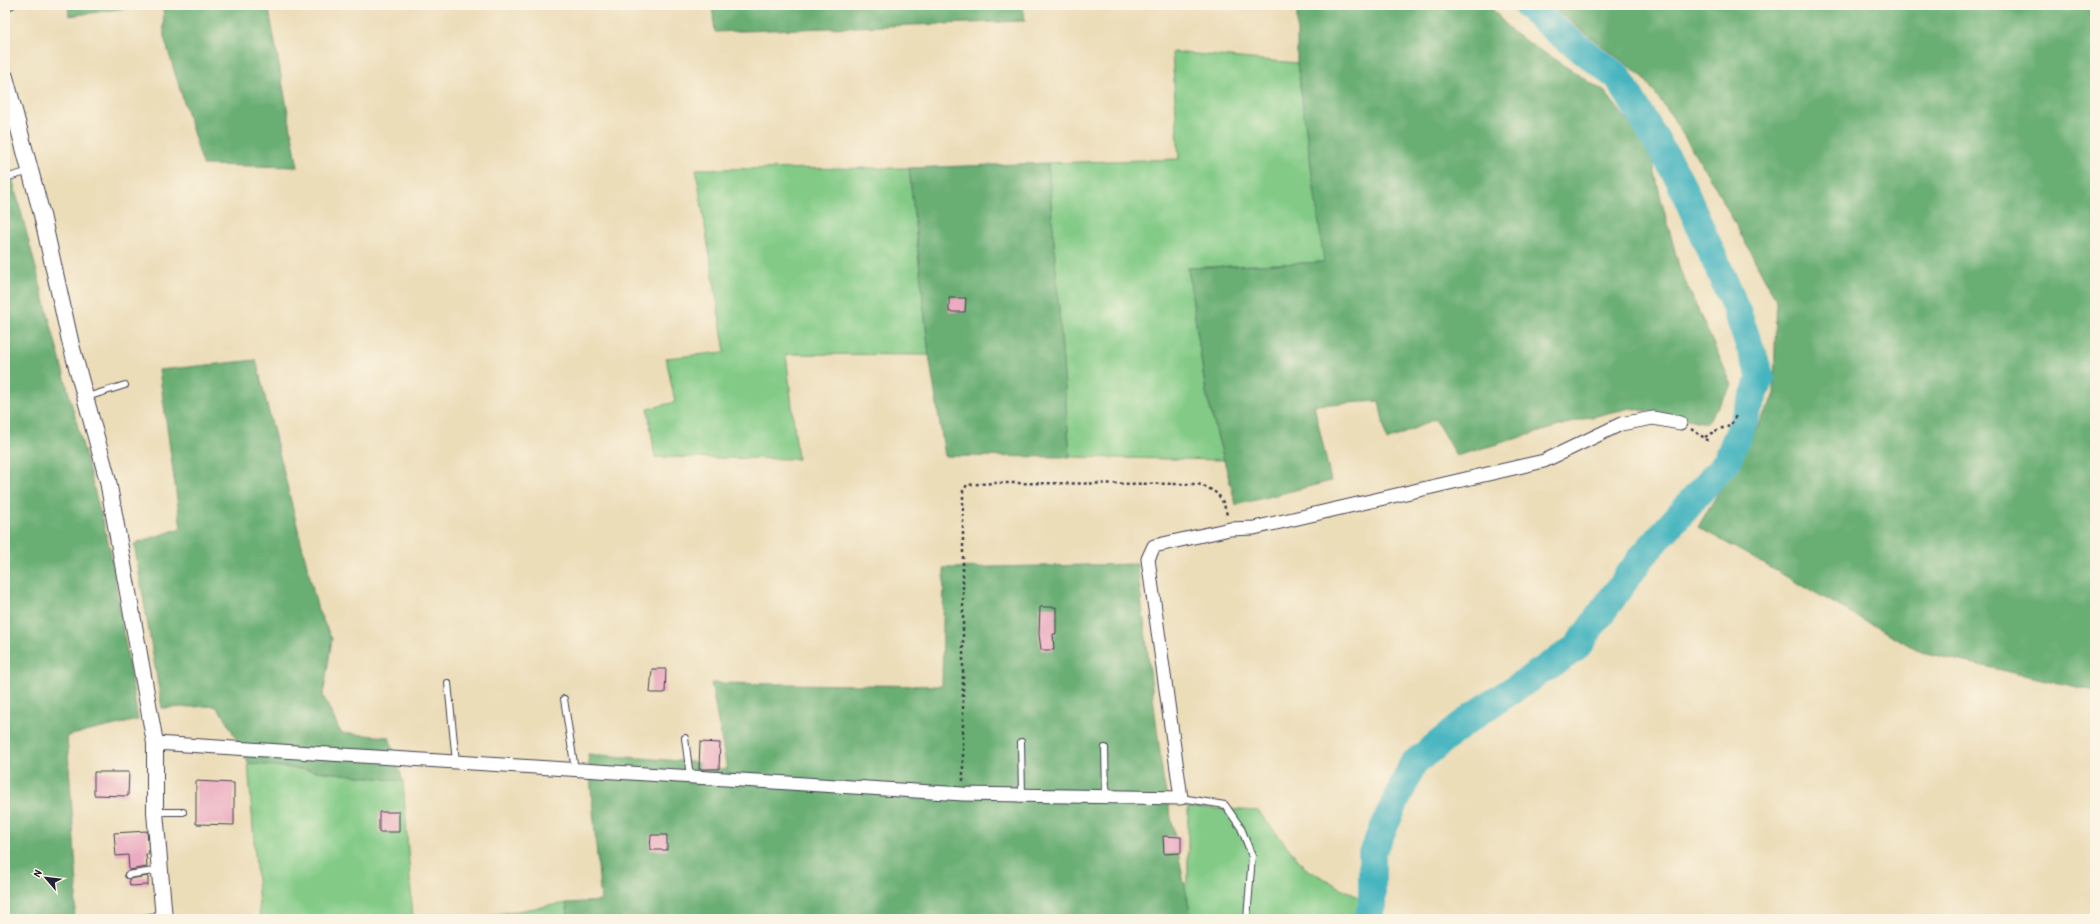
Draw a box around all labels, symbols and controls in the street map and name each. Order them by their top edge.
north arrow [26,858,66,898]
text: N [30,867,45,879]

